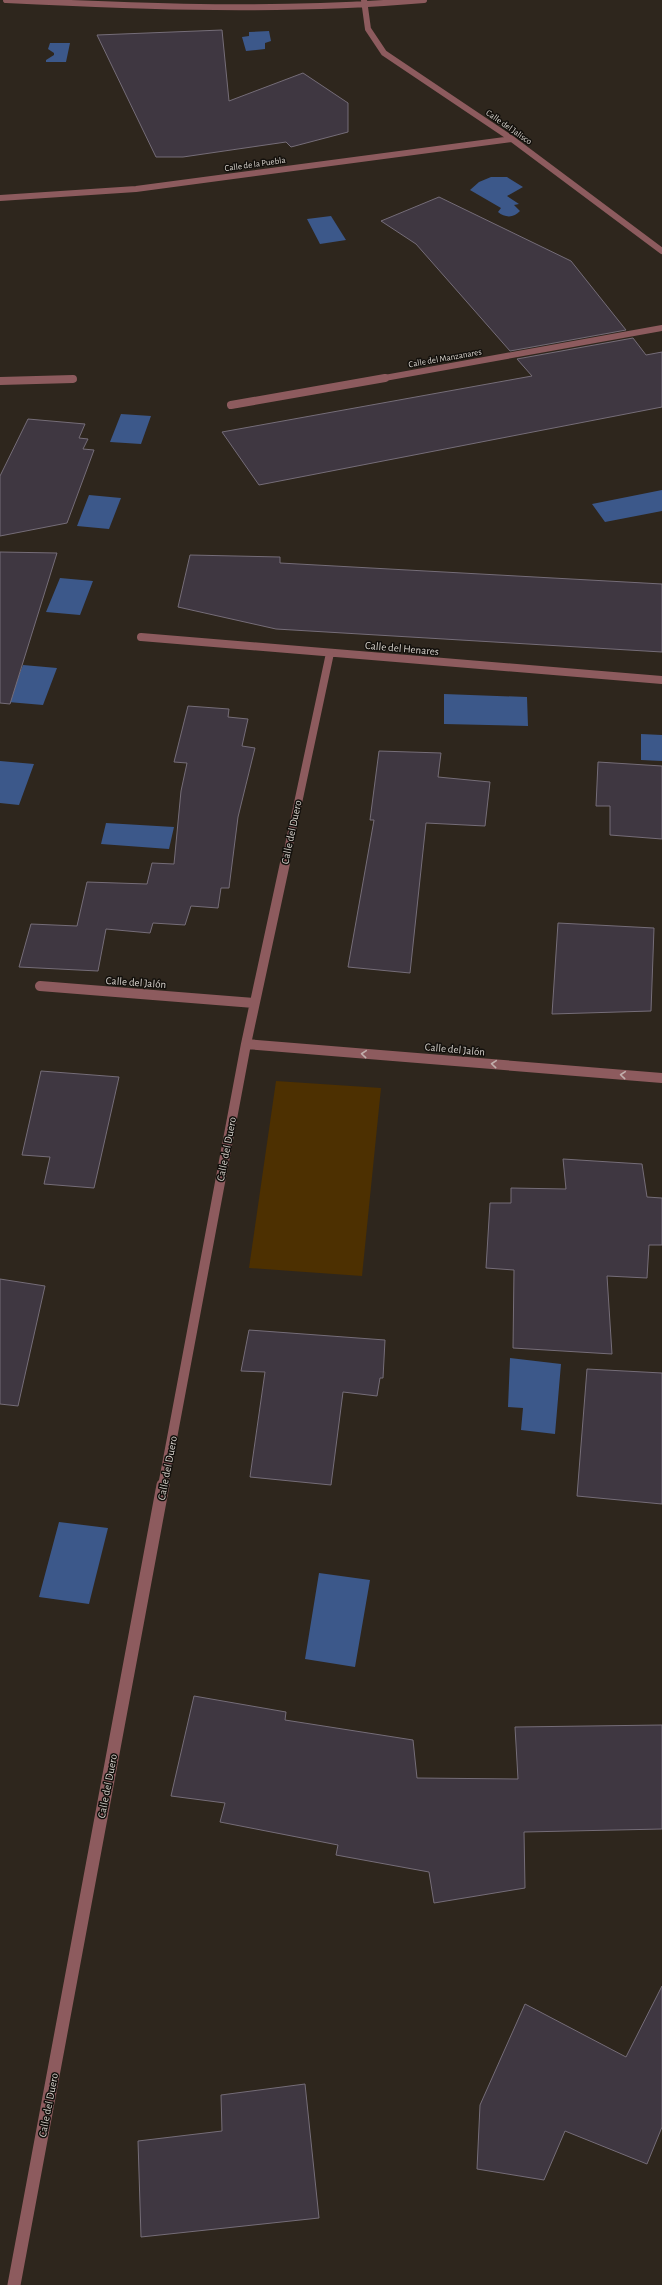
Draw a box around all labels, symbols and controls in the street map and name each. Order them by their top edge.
street label: Calle del Jalisco [484,108,534,147]
street label: Calle de la Puebla [224,156,286,173]
street label: Calle del Manzanares [408,348,482,369]
street label: Calle del Henares [365,640,439,657]
street label: Calle del Duero [279,799,304,865]
street label: Calle del Jalón [105,975,166,990]
street label: Calle del Jalón [424,1041,486,1058]
one-way arrow [361,1049,367,1058]
one-way arrow [491,1060,497,1069]
one-way arrow [620,1071,626,1080]
street label: Calle del Duero [215,1116,238,1182]
street label: Calle del Duero [156,1435,179,1501]
street label: Calle del Duero [96,1753,119,1819]
street label: Calle del Duero [37,2072,60,2138]

